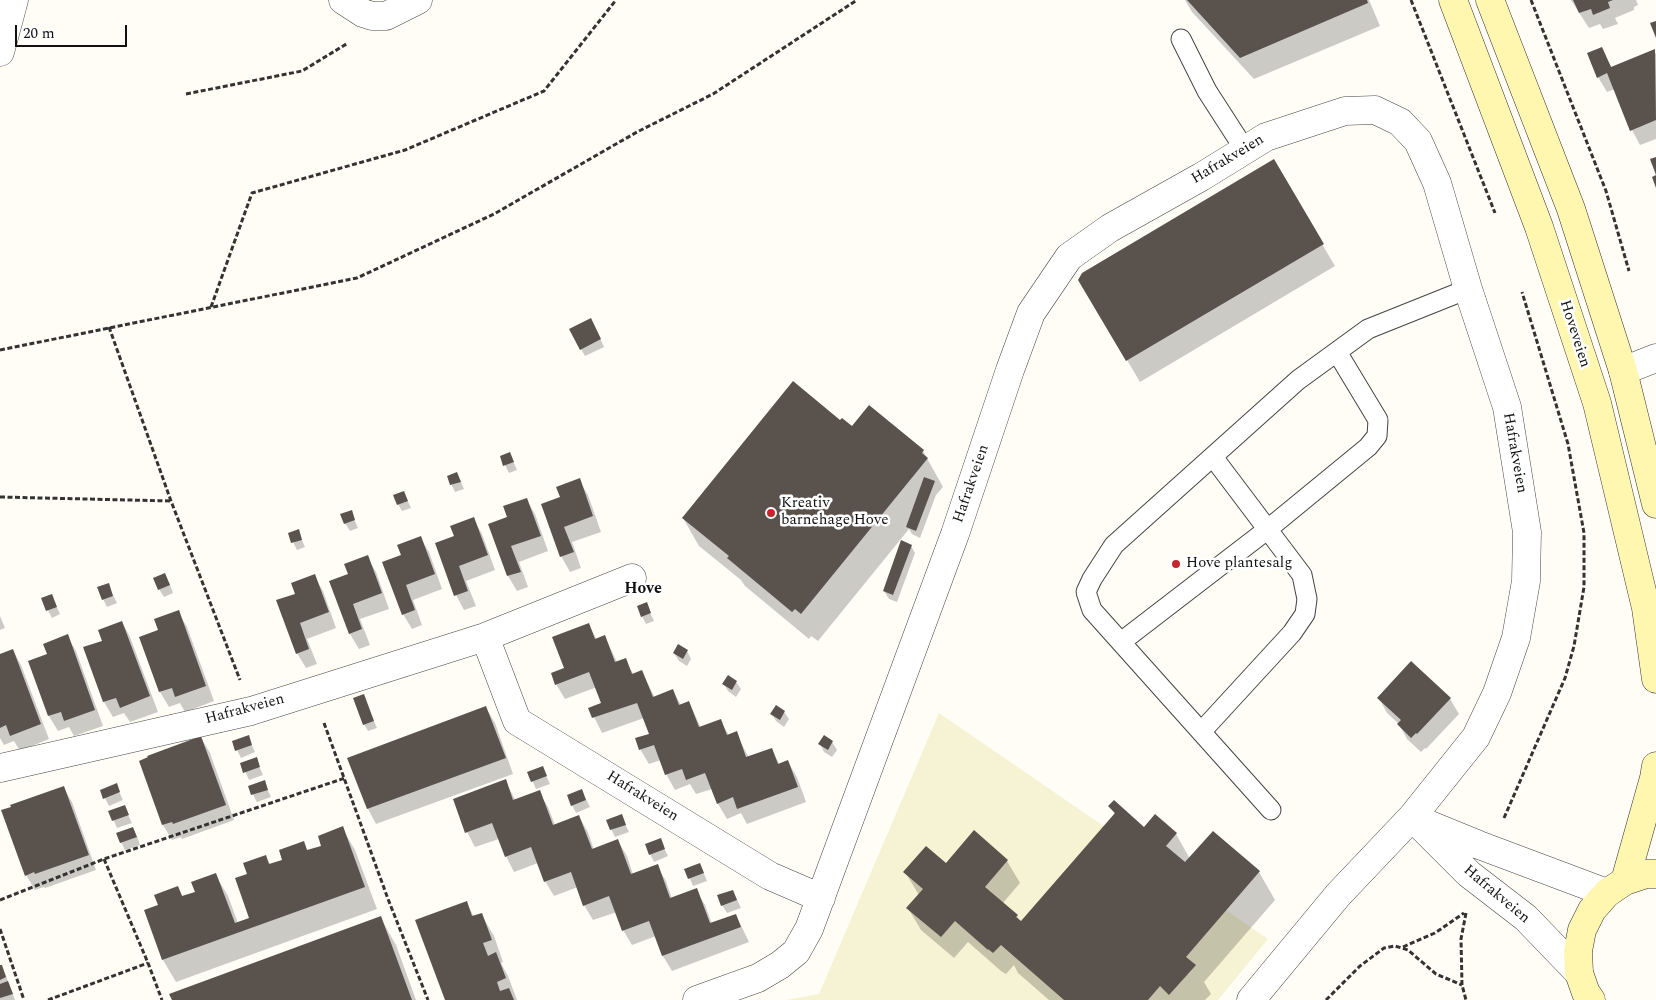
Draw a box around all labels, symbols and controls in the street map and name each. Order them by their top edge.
scale bar [18,15,130,47]
text: 20 m [23,22,55,45]
street label: Hafrakveien [1189,131,1267,189]
street label: Hoveveien [1555,298,1593,370]
street label: Hafrakveien [1498,411,1530,495]
street label: Hafrakveien [950,443,994,525]
place label: Kreativ barnehage Hove [781,495,888,530]
marker: Kreativ barnehage Hove [765,507,777,519]
place label: Hove plantesalg [1186,555,1292,573]
marker: Hove plantesalg [1170,558,1182,570]
district label: Hove [624,580,662,600]
street label: Hafrakveien [203,691,287,729]
street label: Hafrakveien [603,768,681,826]
street label: Hafrakveien [1459,862,1533,928]

